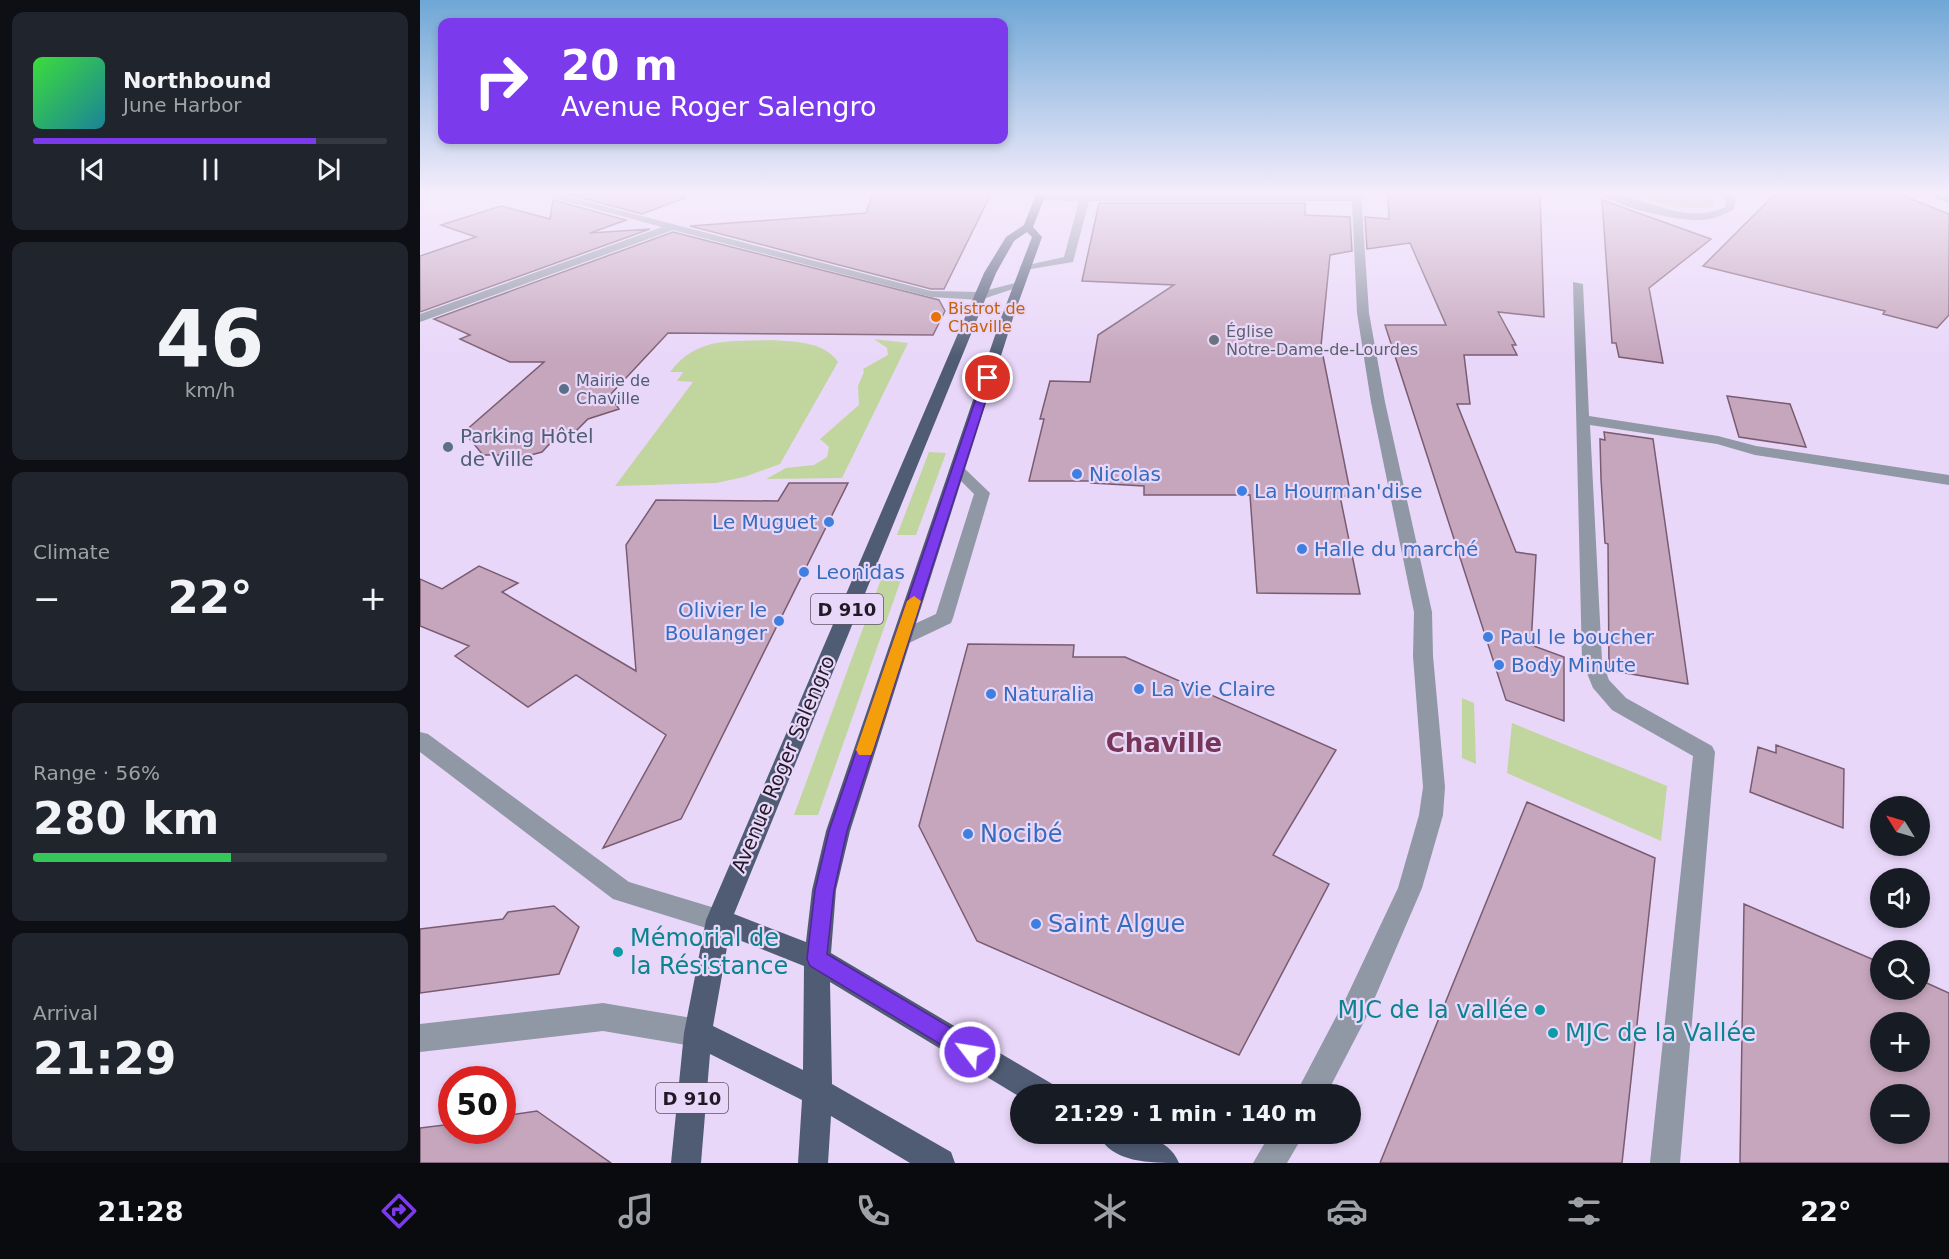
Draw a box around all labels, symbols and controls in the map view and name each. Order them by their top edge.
text: 20 m [561,41,678,90]
icon: right [462,42,540,120]
text: Northbound [123,68,272,93]
text: Avenue Roger Salengro [561,91,876,122]
text: June Harbor [123,93,242,117]
icon: previous [76,153,109,186]
icon: pause [194,153,227,186]
icon: next [312,153,345,186]
text: 46 [156,294,264,384]
place label: Bistrot de Chaville [948,299,1025,336]
marker: Bistrot de Chaville [929,310,943,324]
place label: Église Notre-Dame-de-Lourdes [1226,322,1418,359]
marker: Église Notre-Dame-de-Lourdes [1207,333,1221,347]
pin [962,352,1013,403]
icon: arrive [971,361,1004,394]
place label: Mairie de Chaville [576,371,650,408]
text: km/h [185,378,235,402]
marker: Mairie de Chaville [557,382,571,396]
place label: Parking Hôtel de Ville [460,424,594,471]
marker: Parking Hôtel de Ville [441,440,455,454]
place label: Nicolas [1089,462,1161,486]
marker: Nicolas [1070,467,1084,481]
place label: La Hourman'dise [1254,479,1422,503]
marker: La Hourman'dise [1235,484,1249,498]
place label: Le Muguet [712,510,817,534]
marker: Le Muguet [822,515,836,529]
place label: Halle du marché [1314,537,1478,561]
text: Climate [33,540,110,564]
marker: Halle du marché [1295,542,1309,556]
place label: Leonidas [816,560,905,584]
marker: Leonidas [797,565,811,579]
text: 22° [167,571,253,624]
text: − [33,579,61,618]
text: + [359,579,387,618]
road number: D 910 [811,594,883,624]
place label: Olivier le Boulanger [665,598,768,645]
marker: Olivier le Boulanger [772,614,786,628]
place label: Paul le boucher [1500,625,1655,649]
marker: Paul le boucher [1481,630,1495,644]
street label: Avenue Roger Salengro [726,652,840,876]
place label: Body Minute [1511,653,1636,677]
marker: Body Minute [1492,658,1506,672]
place label: La Vie Claire [1151,677,1276,701]
place label: Naturalia [1003,682,1095,706]
marker: La Vie Claire [1132,682,1146,696]
marker: Naturalia [984,687,998,701]
district label: Chaville [1106,728,1222,758]
text: Range · 56% [33,761,160,785]
text: 280 km [33,792,219,845]
north arrow [1870,796,1930,856]
map controls [1870,796,1930,1144]
place label: Nocibé [980,820,1063,848]
marker: Nocibé [961,827,975,841]
button: sound [1870,868,1930,928]
place label: Saint Algue [1048,910,1185,938]
marker: Saint Algue [1029,917,1043,931]
place label: Mémorial de la Résistance [630,924,788,980]
button: search [1870,940,1930,1000]
marker: Mémorial de la Résistance [611,945,625,959]
place label: MJC de la vallée [1337,996,1528,1024]
text: Arrival [33,1001,98,1025]
marker: MJC de la vallée [1533,1003,1547,1017]
button: + [1870,1012,1930,1072]
place label: MJC de la Vallée [1565,1019,1756,1047]
position arrow [938,1020,1002,1084]
marker: MJC de la Vallée [1546,1026,1560,1040]
text: 21:29 [33,1032,176,1085]
speed limit sign: 50 [438,1066,516,1144]
road number: D 910 [656,1083,728,1113]
button: − [1870,1084,1930,1144]
text: 21:29 · 1 min · 140 m [1054,1101,1317,1126]
icon: directions [378,1190,420,1232]
icon: music [615,1190,657,1232]
icon: phone [852,1190,894,1232]
icon: climate [1089,1190,1131,1232]
icon: car [1326,1190,1368,1232]
icon: filters [1563,1190,1605,1232]
text: 21:28 [97,1196,183,1227]
text: 22° [1800,1196,1851,1227]

